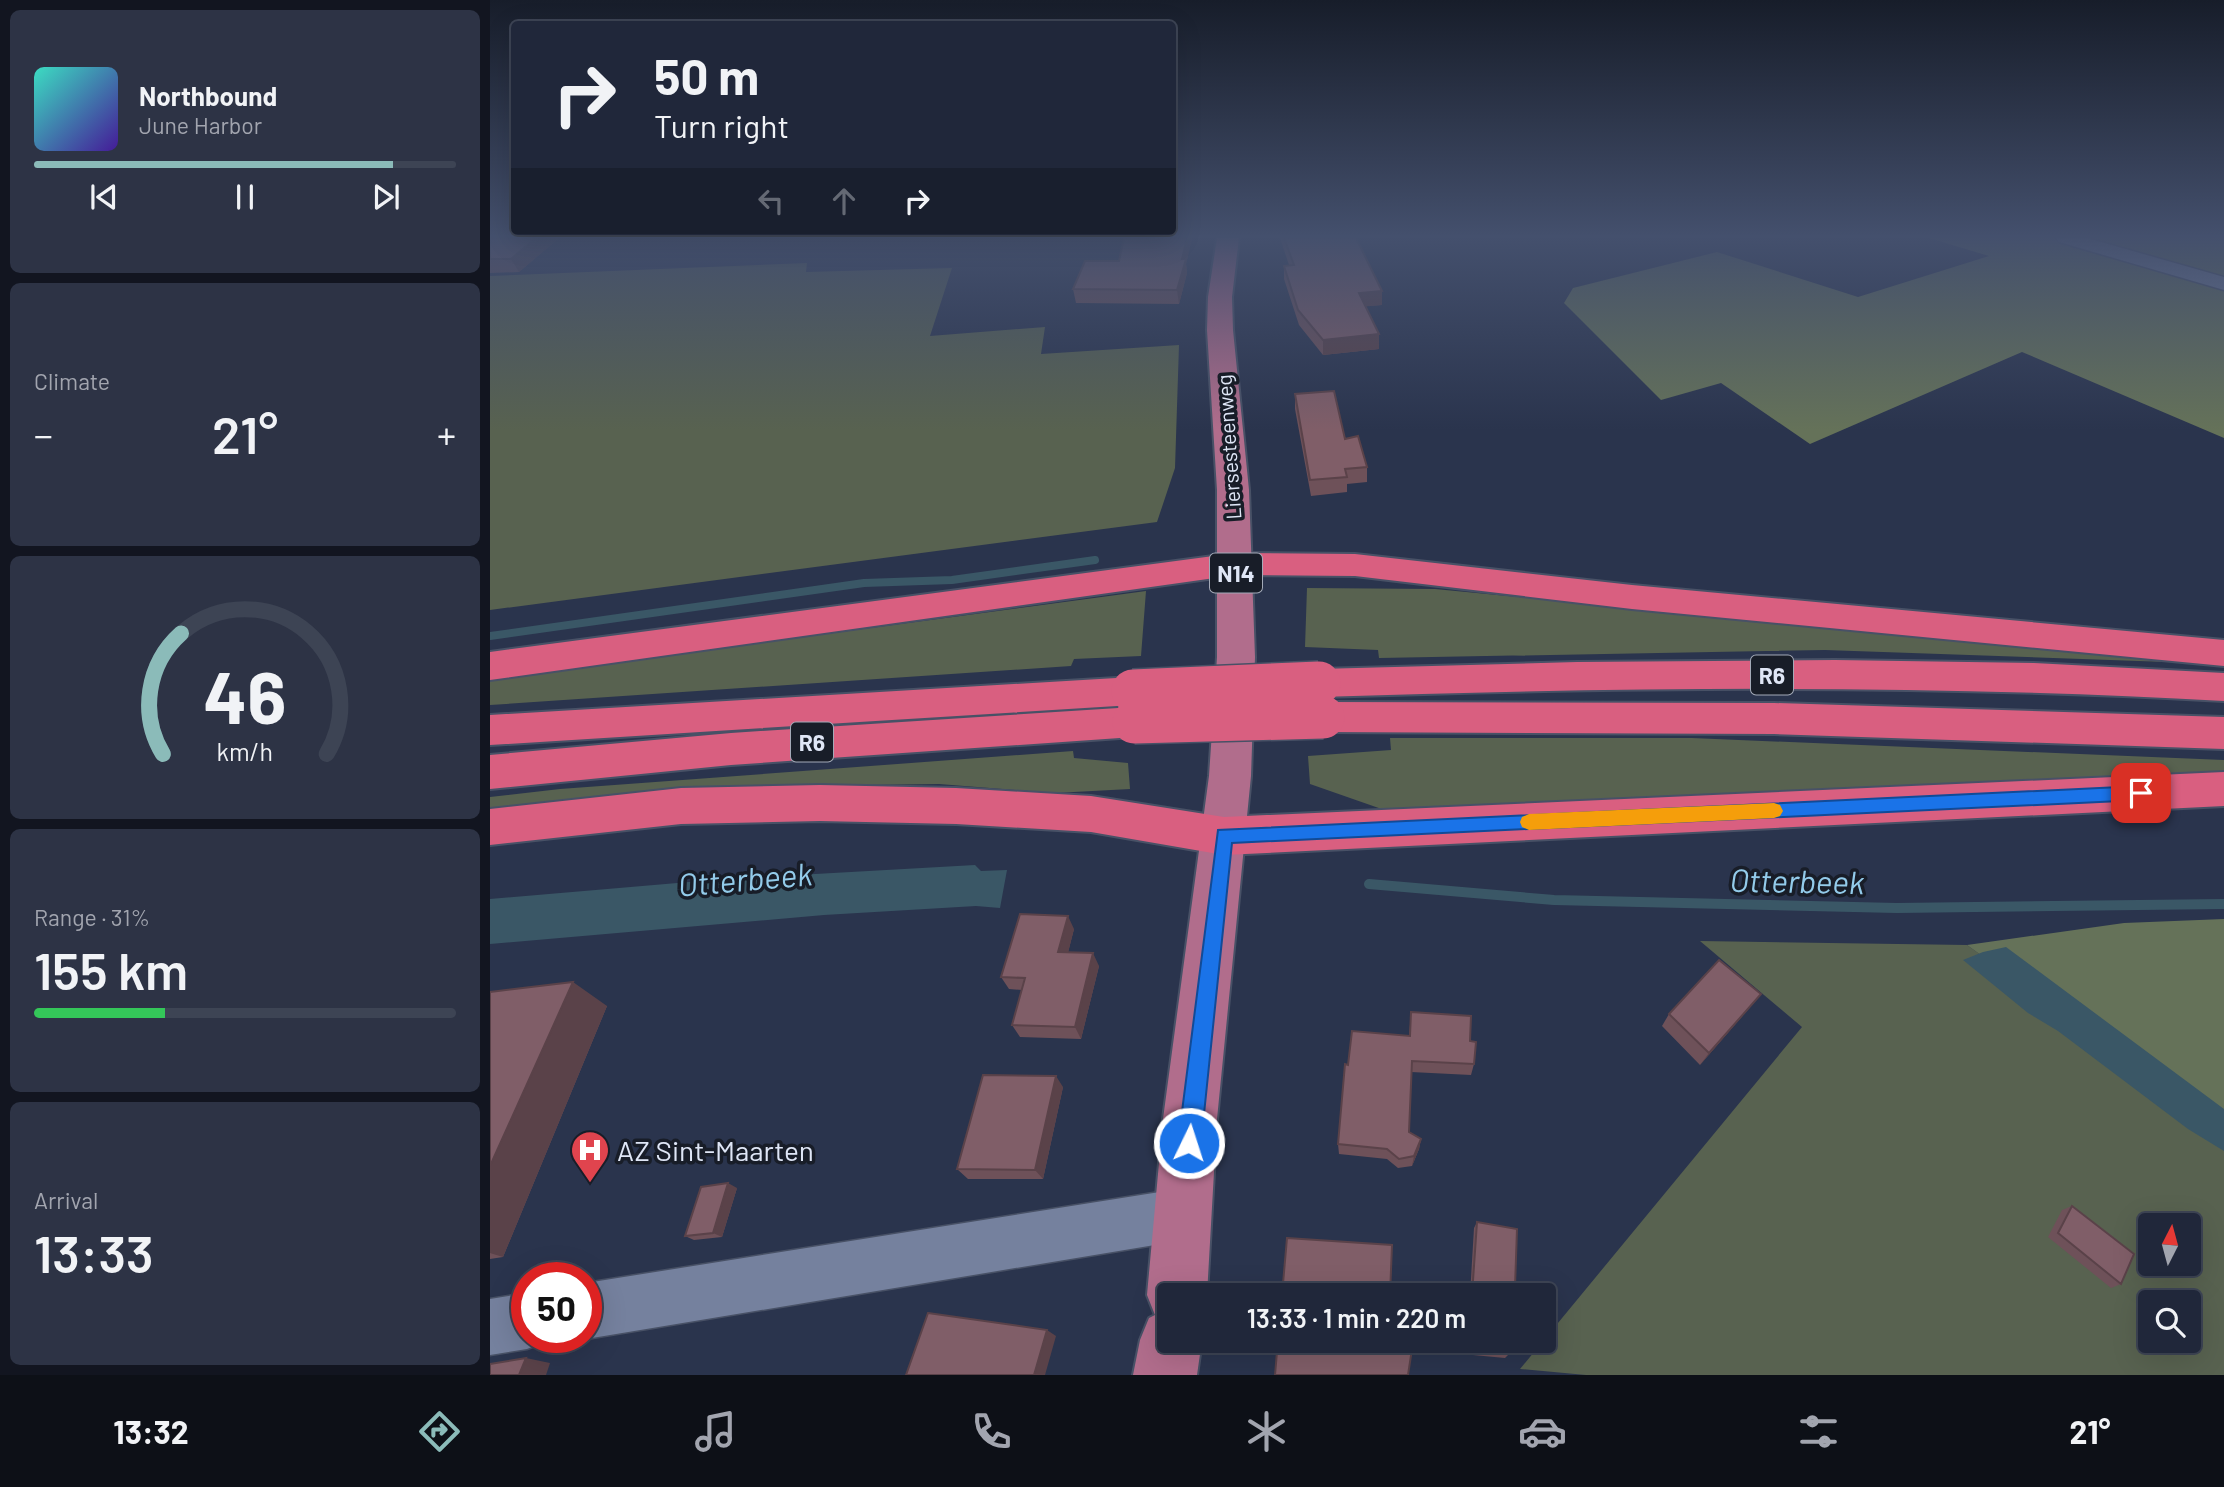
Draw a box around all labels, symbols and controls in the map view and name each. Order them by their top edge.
text: 50 m [654,46,759,105]
icon: right [539,49,630,140]
text: Northbound [139,80,277,111]
text: Turn right [654,106,789,144]
text: June Harbor [139,111,262,139]
icon: previous [85,178,123,216]
icon: pause [226,178,264,216]
icon: next [367,178,405,216]
icon: left [752,182,790,220]
icon: ahead [825,182,863,220]
icon: right [898,182,936,220]
text: Climate [34,367,110,395]
street label: Liersesteenweg [1210,374,1246,520]
text: 21° [212,402,278,464]
text: − [34,411,53,457]
text: + [437,411,456,457]
road number: N14 [1210,554,1262,593]
text: 46 [203,651,287,739]
road number: R6 [1751,656,1793,694]
road number: R6 [791,722,833,762]
text: km/h [217,735,273,765]
pin [2111,763,2171,823]
icon: arrive [2122,774,2160,812]
water label: Otterbeek [676,853,814,903]
water label: Otterbeek [1729,860,1865,900]
text: Range · 31% [34,903,150,931]
text: 155 km [34,938,188,1000]
position arrow [1152,1106,1226,1180]
hospital icon: AZ Sint-Maarten [569,1129,611,1184]
place label: AZ Sint-Maarten [617,1133,814,1167]
text: Arrival [34,1186,98,1214]
north arrow [2138,1213,2202,1276]
map controls [2138,1213,2201,1353]
text: 13:33 [34,1221,154,1283]
speed limit sign: 50 [511,1262,602,1353]
button: search [2138,1290,2201,1353]
text: 13:33 · 1 min · 220 m [1247,1302,1466,1333]
icon: directions [415,1407,464,1456]
icon: music [691,1407,740,1456]
icon: phone [967,1407,1016,1456]
icon: climate [1242,1407,1291,1456]
icon: car [1518,1407,1567,1456]
icon: filters [1794,1407,1843,1456]
text: 13:32 [113,1412,189,1450]
text: 21° [2070,1412,2111,1450]

